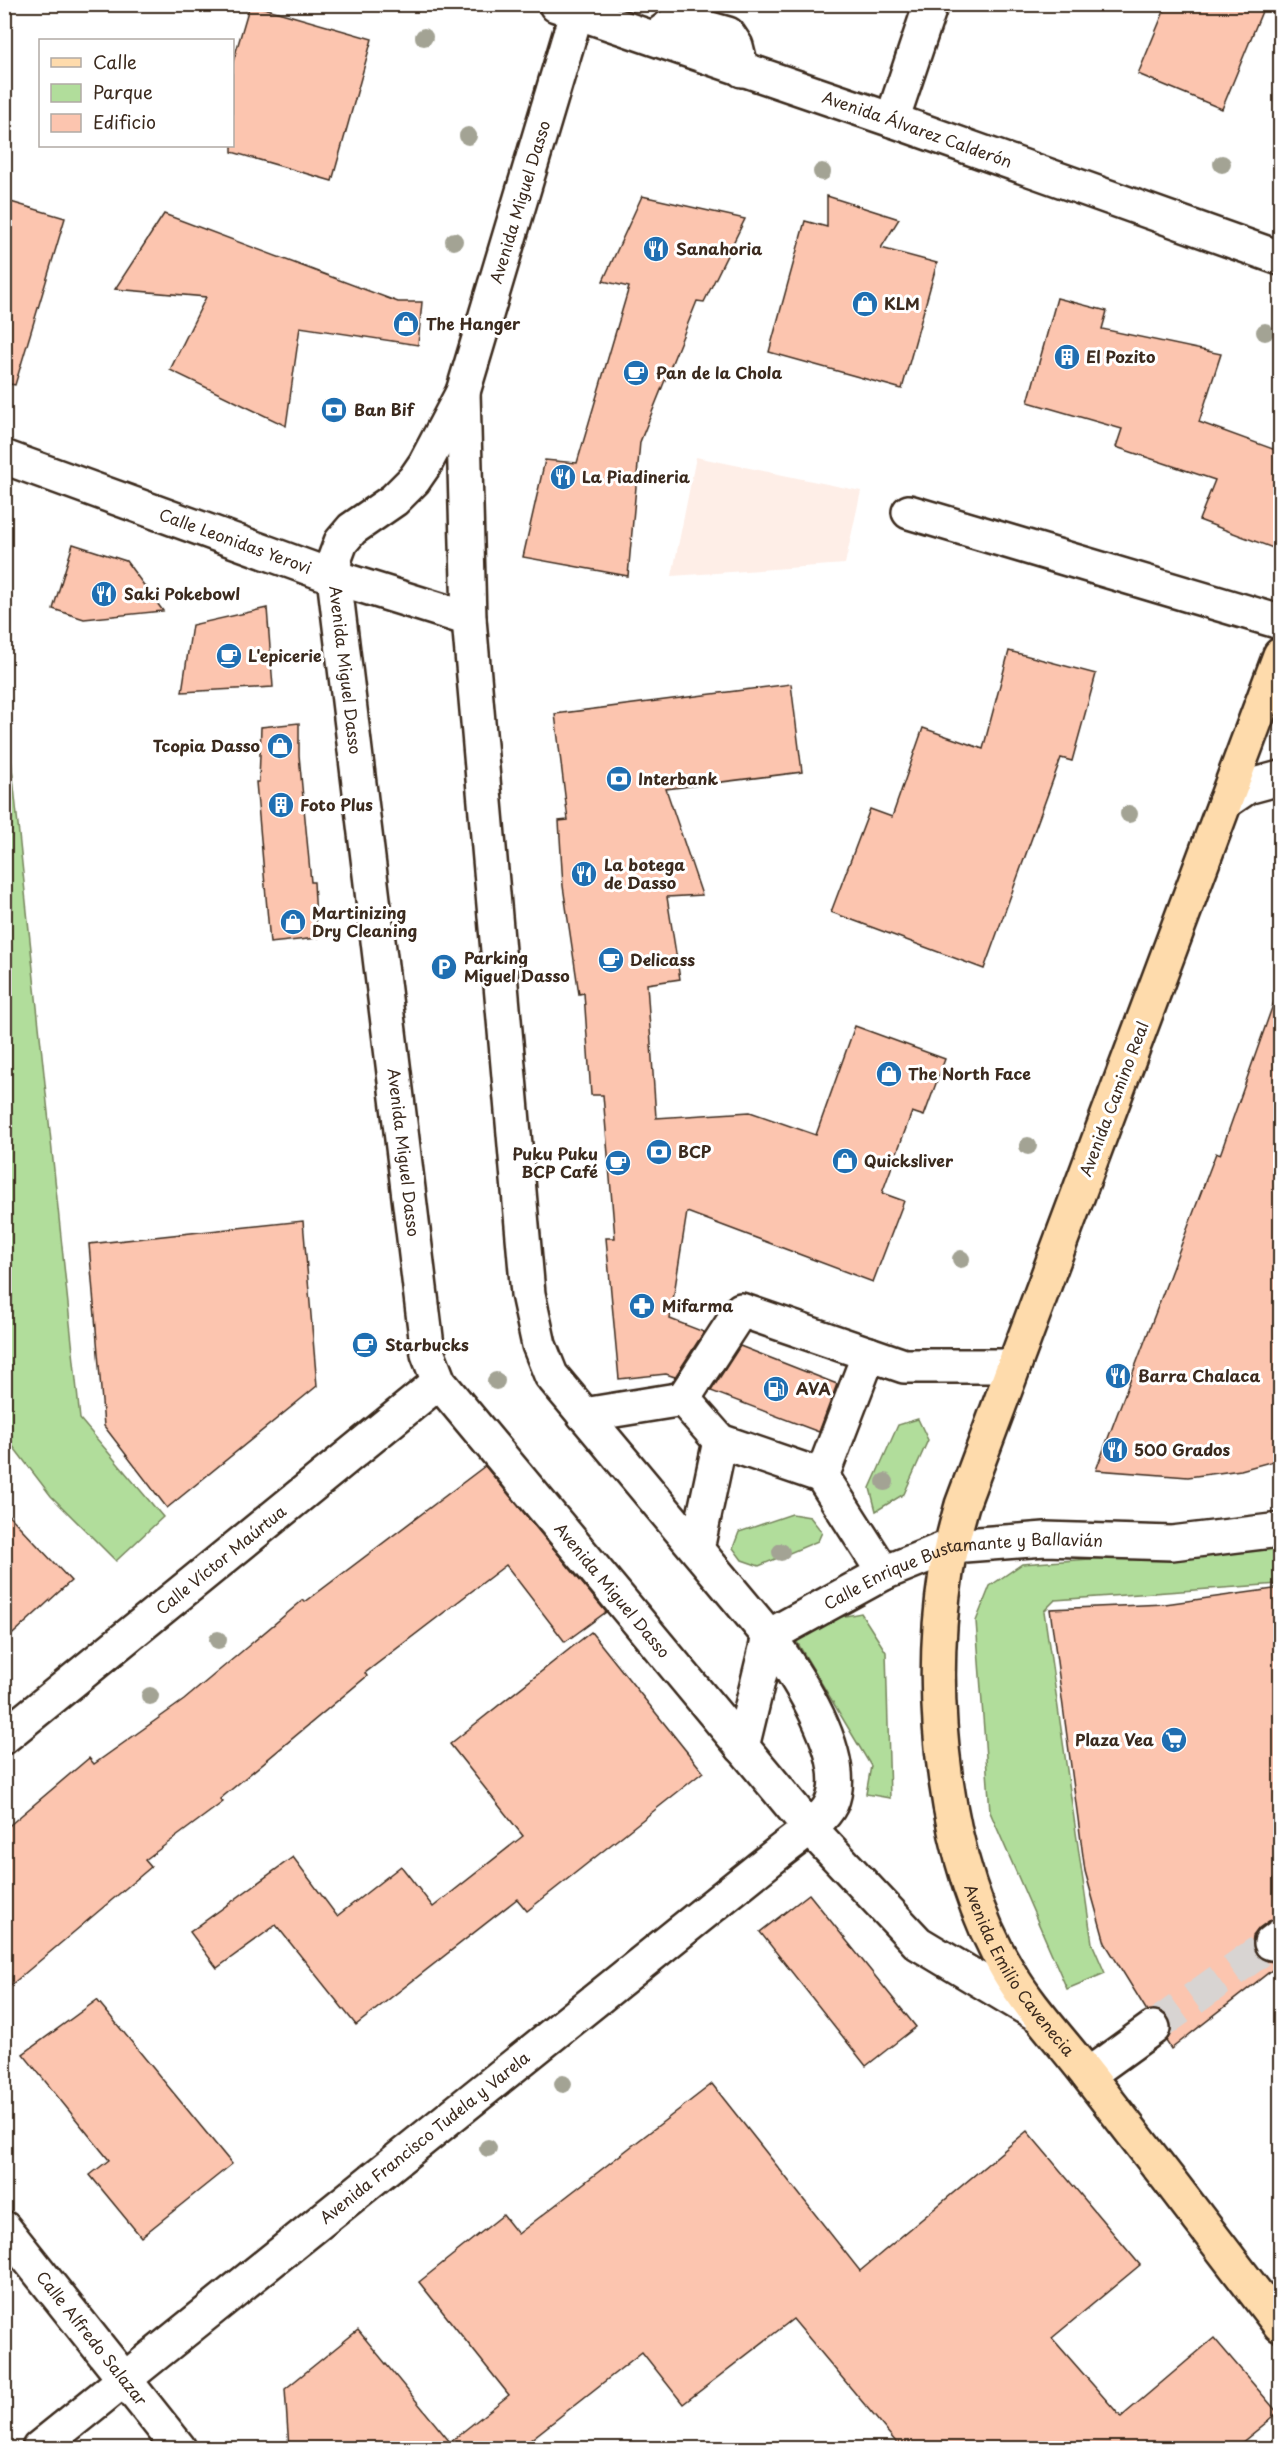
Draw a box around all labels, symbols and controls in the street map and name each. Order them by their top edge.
legend [39,39,234,147]
text: Calle [93,48,137,75]
text: Parque [93,78,153,105]
street label: Avenida Álvarez Calderón [819,84,1016,173]
text: Edificio [93,108,156,135]
street label: Avenida Miguel Dasso [483,117,555,286]
restaurant icon: Sanahoria [641,234,671,264]
place label: Sanahoria [676,236,762,260]
shop icon: KLM [850,289,880,319]
place label: KLM [884,291,920,315]
shop icon: The Hanger [391,309,421,339]
place label: The Hanger [426,311,521,335]
building icon: El Pozito [1052,342,1082,372]
place label: El Pozito [1086,344,1155,368]
cafe icon: Pan de la Chola [621,358,651,388]
place label: Pan de la Chola [656,360,782,384]
bank icon: Ban Bif [319,395,349,425]
place label: Ban Bif [354,397,416,421]
restaurant icon: La Piadineria [548,462,578,492]
place label: La Piadineria [582,464,691,488]
street label: Calle Leonidas Yerovi [156,501,315,579]
restaurant icon: Saki Pokebowl [89,579,119,609]
place label: Saki Pokebowl [124,581,240,605]
street label: Avenida Miguel Dasso [324,584,368,756]
cafe icon: L'epicerie [214,641,244,671]
place label: L'epicerie [248,643,322,667]
shop icon: Tcopia Dasso [265,731,295,761]
place label: Tcopia Dasso [153,733,260,757]
bank icon: Interbank [604,764,634,794]
place label: Interbank [638,766,718,790]
building icon: Foto Plus [266,790,296,820]
place label: Foto Plus [300,792,373,816]
place label: La botega de Dasso [604,852,685,894]
restaurant icon: La botega de Dasso [569,859,599,889]
place label: Martinizing Dry Cleaning [312,900,417,942]
shop icon: Martinizing Dry Cleaning [278,907,308,937]
place label: Parking Miguel Dasso [464,945,570,987]
cafe icon: Delicass [596,945,626,975]
place label: Delicass [630,947,695,971]
parking icon: Parking Miguel Dasso [429,952,459,982]
street label: Avenida Camino Real [1072,1018,1154,1180]
shop icon: The North Face [874,1059,904,1089]
place label: The North Face [908,1061,1031,1085]
street label: Avenida Miguel Dasso [383,1067,427,1238]
bank icon: BCP [644,1137,674,1167]
place label: BCP [678,1139,712,1163]
place label: Puku Puku BCP Café [512,1141,598,1183]
shop icon: Quicksliver [830,1146,860,1176]
cafe icon: Puku Puku BCP Café [603,1148,633,1178]
place label: Quicksliver [864,1148,954,1172]
pharmacy icon: Mifarma [627,1291,657,1321]
place label: Mifarma [662,1293,733,1317]
cafe icon: Starbucks [350,1330,380,1360]
place label: Starbucks [385,1332,469,1356]
restaurant icon: Barra Chalaca [1103,1361,1133,1391]
place label: Barra Chalaca [1138,1363,1260,1387]
fuel station icon: AVA [761,1374,791,1404]
place label: AVA [796,1376,831,1400]
restaurant icon: 500 Grados [1100,1435,1130,1465]
place label: 500 Grados [1134,1437,1230,1461]
street label: Calle Víctor Maúrtua [150,1499,291,1620]
street label: Avenida Miguel Dasso [550,1517,677,1663]
street label: Calle Enrique Bustamante y Ballavián [819,1526,1103,1615]
supermarket icon: Plaza Vea [1159,1725,1189,1755]
place label: Plaza Vea [1075,1727,1154,1751]
street label: Avenida Emilio Cavenecia [959,1881,1081,2061]
street label: Avenida Francisco Tudela y Varela [314,2044,535,2229]
street label: Calle Alfredo Salazar [31,2265,154,2411]

